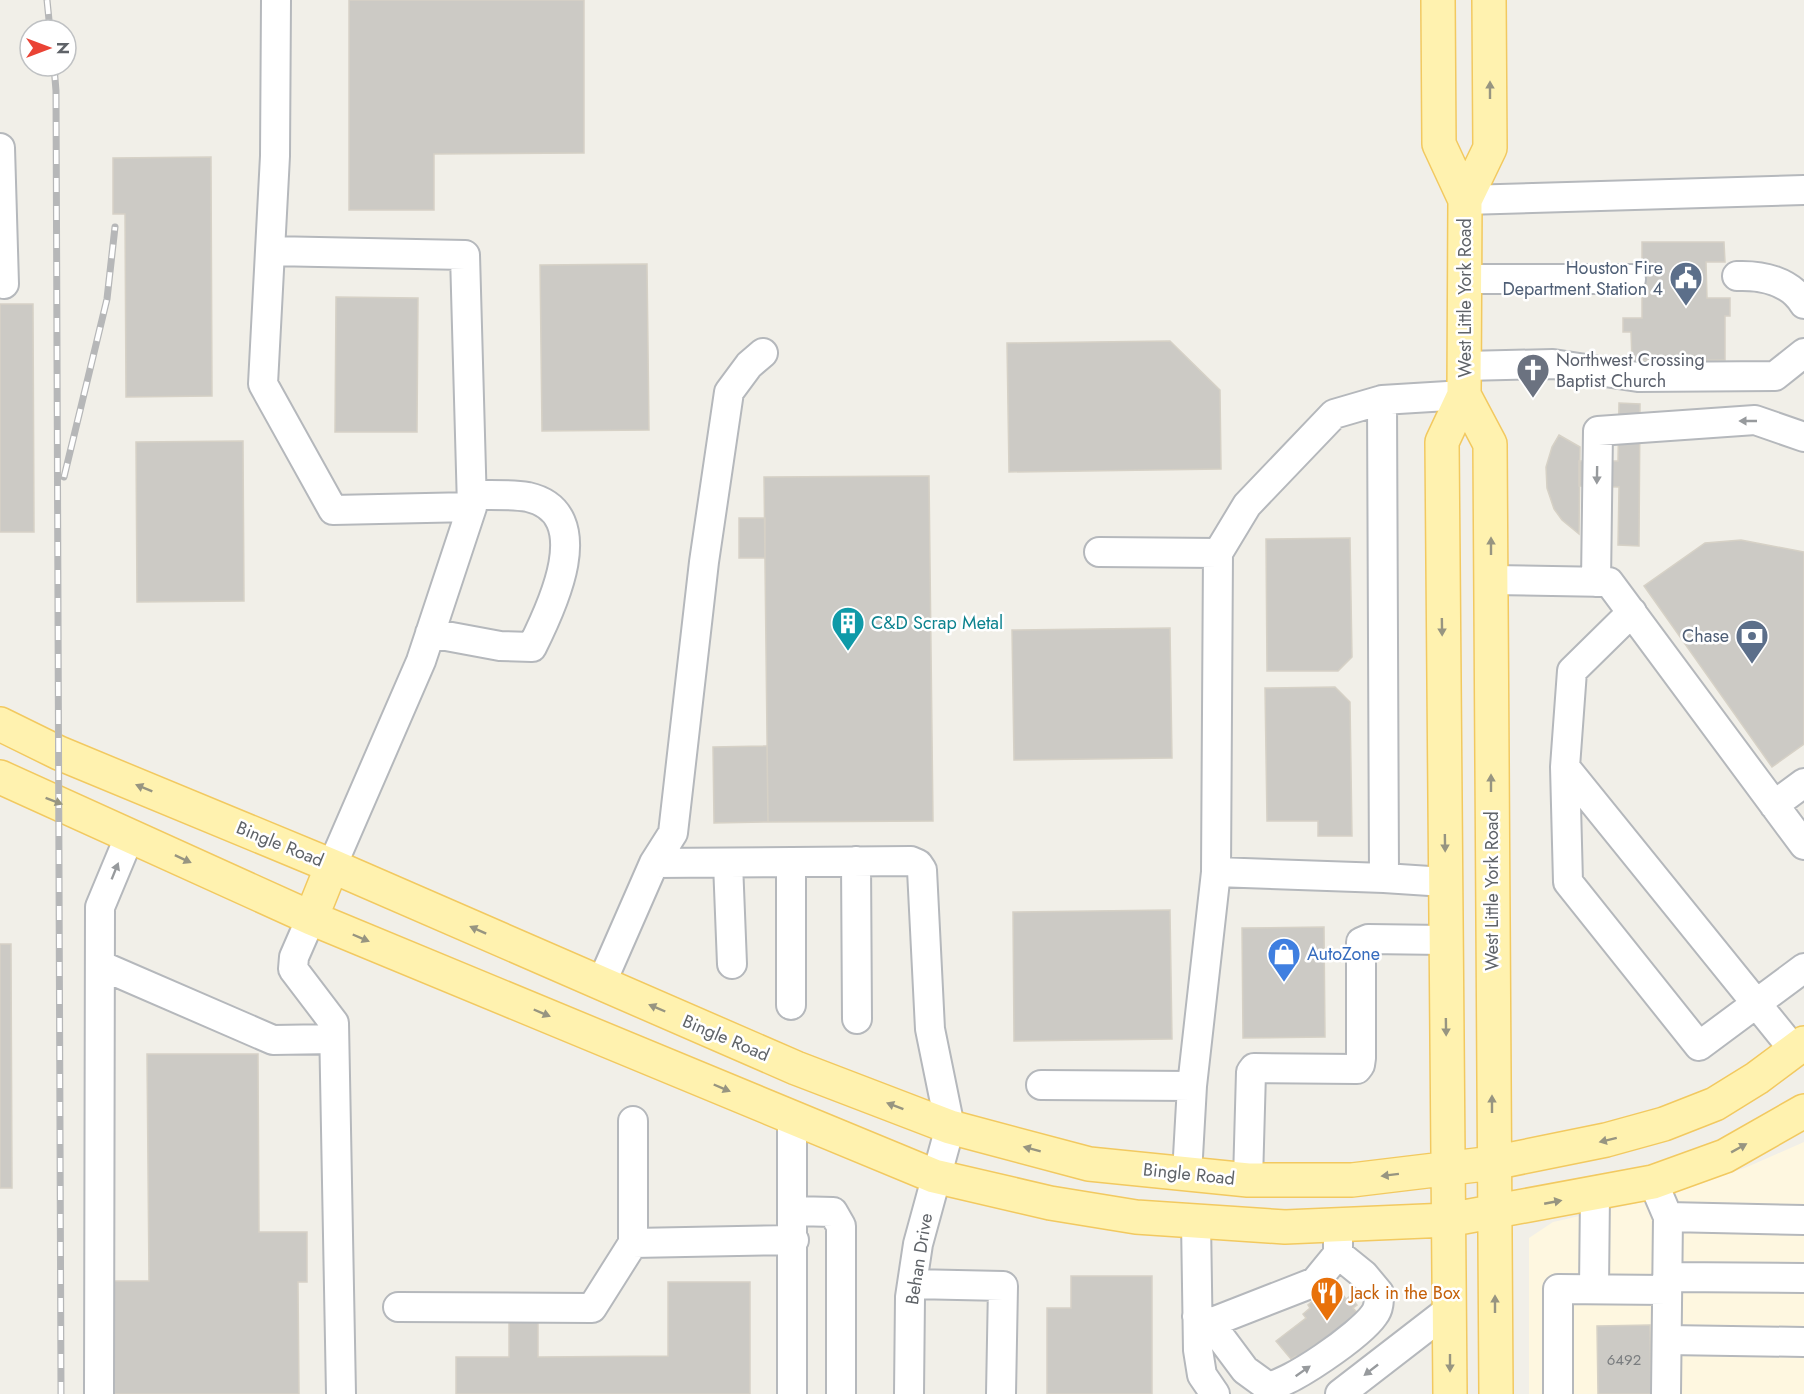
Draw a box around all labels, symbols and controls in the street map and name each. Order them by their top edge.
north arrow [18,18,78,78]
text: N [51,42,74,54]
one-way arrow [1485,80,1495,99]
street label: West Little York Road [1452,218,1478,378]
place label: Houston Fire Department Station 4 [1503,255,1663,302]
public building icon: Houston Fire Department Station 4 [1668,260,1704,307]
place label: Northwest Crossing Baptist Church [1556,347,1705,394]
church icon: Northwest Crossing Baptist Church [1515,352,1551,399]
one-way arrow [1739,416,1758,426]
one-way arrow [1592,465,1602,484]
one-way arrow [1486,537,1496,556]
building icon: C&D Scrap Metal [830,605,866,652]
place label: C&D Scrap Metal [871,610,1003,636]
one-way arrow [1437,617,1447,636]
bank icon: Chase [1734,618,1770,665]
place label: Chase [1682,623,1729,649]
one-way arrow [1487,774,1496,793]
one-way arrow [135,783,153,792]
one-way arrow [45,796,63,806]
street label: West Little York Road [1479,811,1505,971]
street label: Bingle Road [232,815,328,873]
one-way arrow [1440,833,1449,852]
one-way arrow [175,854,193,864]
one-way arrow [111,862,120,880]
one-way arrow [469,925,487,934]
one-way arrow [353,933,371,943]
shop icon: AutoZone [1266,936,1302,983]
place label: AutoZone [1307,941,1380,967]
one-way arrow [647,1003,665,1013]
one-way arrow [533,1008,551,1018]
street label: Bingle Road [679,1008,773,1068]
one-way arrow [1442,1017,1451,1036]
one-way arrow [713,1083,731,1093]
one-way arrow [1487,1095,1497,1114]
one-way arrow [886,1101,904,1110]
one-way arrow [1598,1135,1617,1145]
one-way arrow [1023,1143,1042,1153]
one-way arrow [1731,1143,1748,1153]
street label: Bingle Road [1142,1156,1236,1192]
one-way arrow [1380,1171,1399,1180]
one-way arrow [1543,1197,1562,1206]
street label: Behan Drive [899,1211,939,1307]
restaurant icon: Jack in the Box [1309,1275,1345,1322]
place label: Jack in the Box [1348,1280,1460,1306]
one-way arrow [1491,1294,1500,1313]
house number: 6492 [1607,1349,1641,1371]
one-way arrow [1445,1353,1455,1372]
one-way arrow [1363,1364,1379,1377]
one-way arrow [1294,1365,1310,1377]

